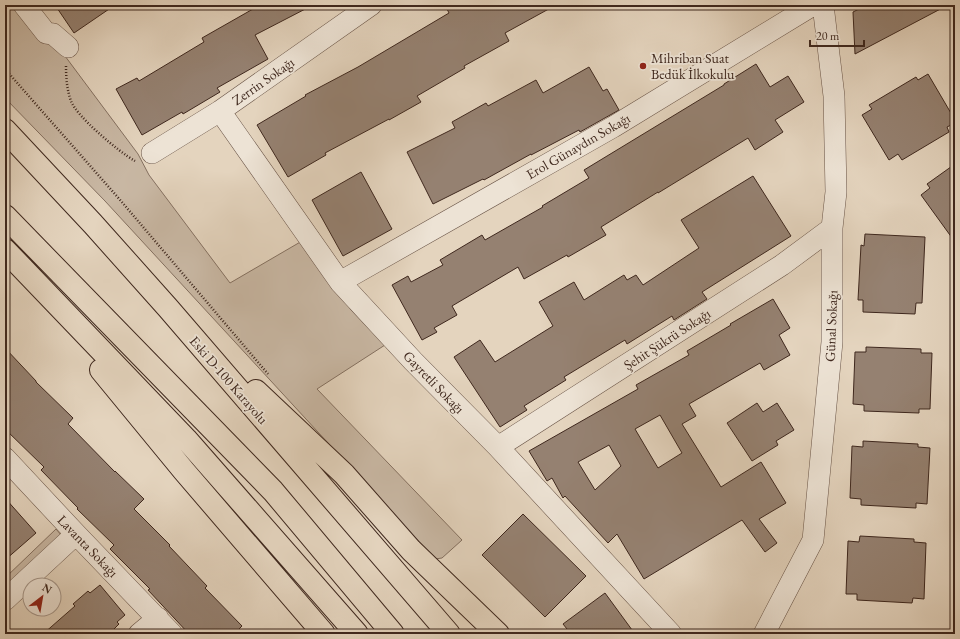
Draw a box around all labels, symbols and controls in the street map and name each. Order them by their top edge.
scale bar [810,22,864,48]
text: 20 m [816,28,840,44]
place label: Mihriban Suat Bedük İlkokulu [651,49,735,83]
street label: Zerrin Sokağı [228,53,298,109]
marker: Mihriban Suat Bedük İlkokulu [638,61,648,71]
street label: Erol Günaydın Sokağı [523,109,634,183]
street label: Günal Sokağı [821,289,841,362]
street label: Şehit Şükrü Sokağı [620,304,714,374]
street label: Eski D-100 Karayolu [186,332,273,428]
street label: Gayretli Sokağı [399,347,469,418]
street label: Lavanta Sokağı [54,511,123,581]
north arrow [22,577,62,617]
text: N [40,580,55,597]

